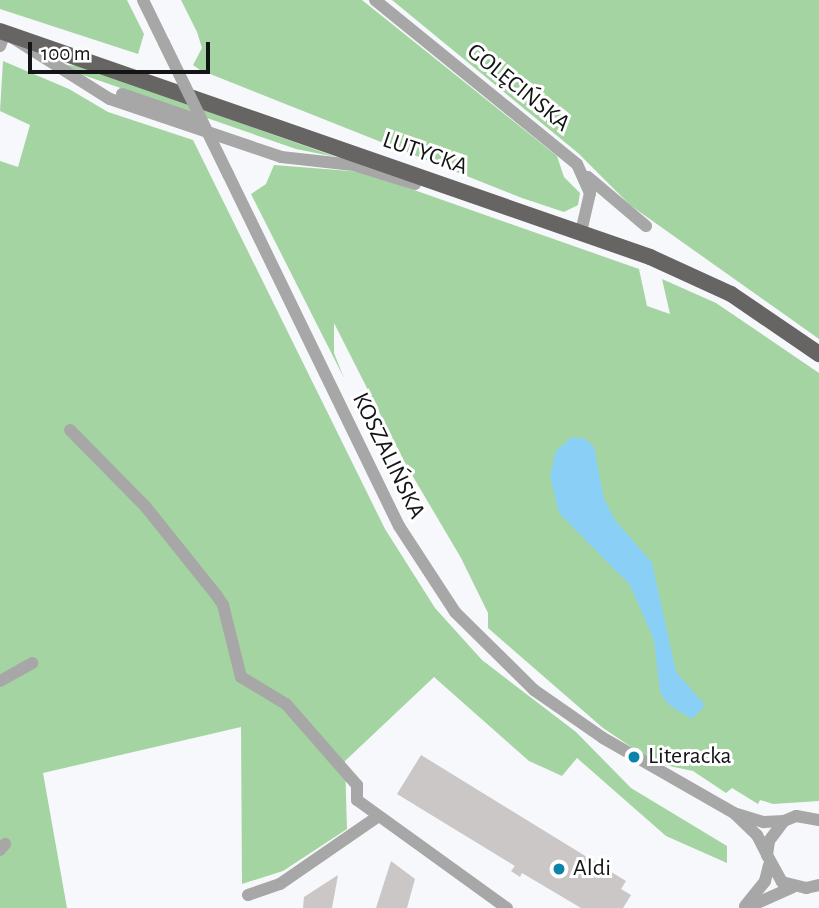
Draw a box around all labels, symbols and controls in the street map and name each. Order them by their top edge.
scale bar [32,28,214,72]
street label: GOLĘCIŃSKA [461,38,575,138]
text: 100 m [41,43,91,64]
street label: LUTYCKA [379,126,471,182]
street label: KOSZALIŃSKA [345,388,431,524]
place label: Literacka [648,743,732,771]
marker: Literacka [626,749,642,765]
place label: Aldi [573,855,611,883]
marker: Aldi [551,861,567,877]

